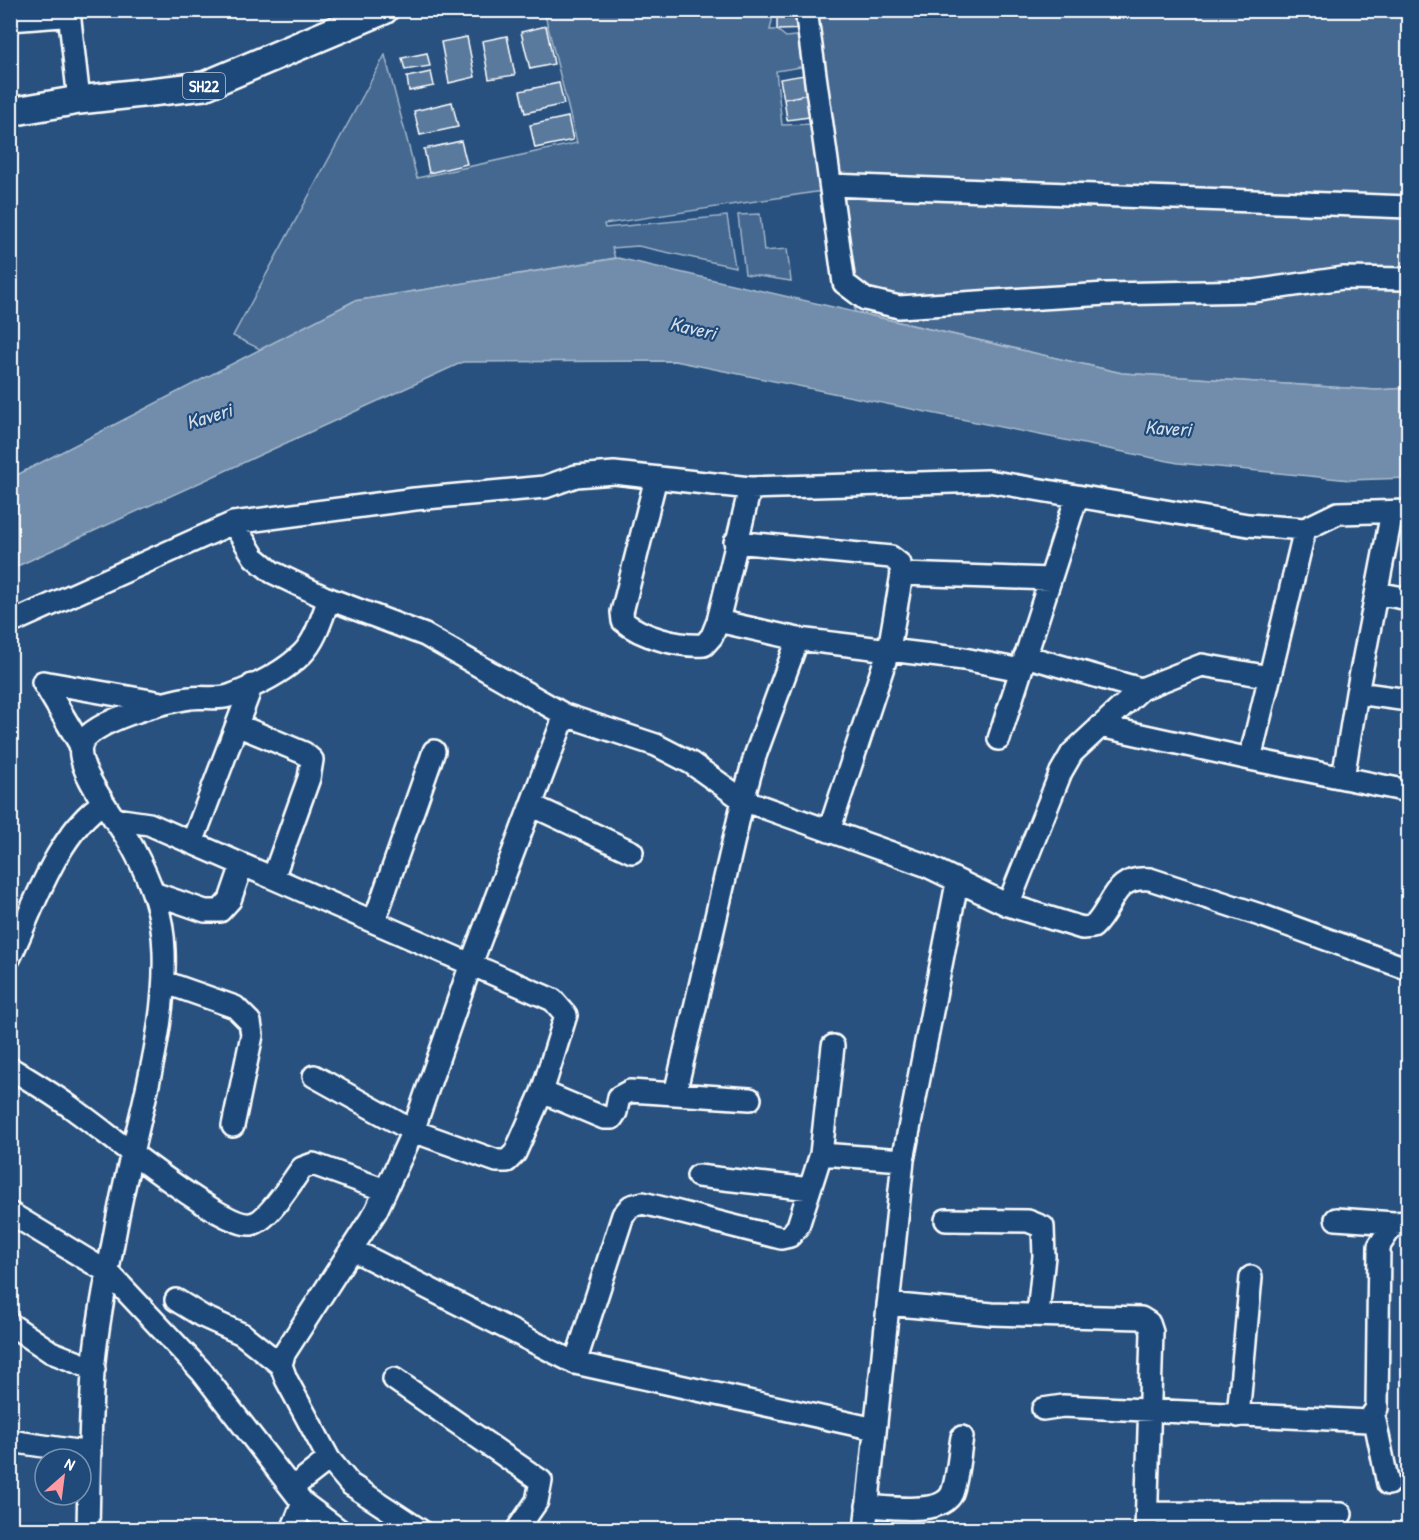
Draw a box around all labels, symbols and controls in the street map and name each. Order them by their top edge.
road number: SH22 [183,73,225,99]
water label: Kaveri [667,309,721,346]
water label: Kaveri [183,395,237,435]
water label: Kaveri [1144,413,1194,442]
north arrow [33,1447,93,1507]
text: N [61,1452,79,1476]

